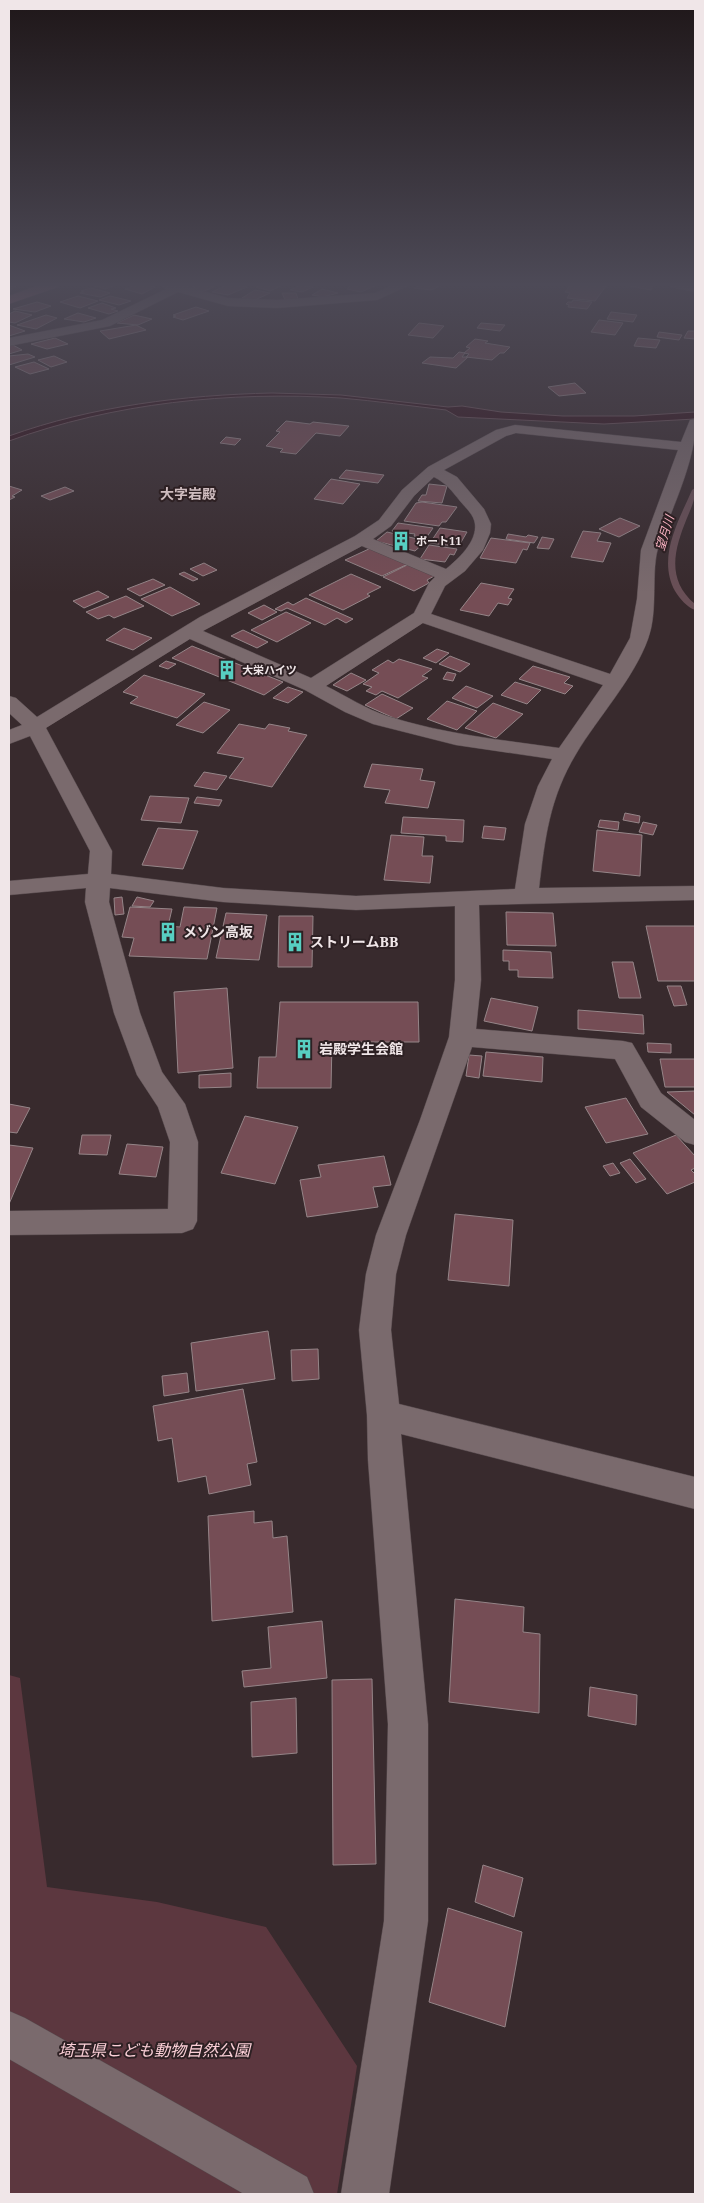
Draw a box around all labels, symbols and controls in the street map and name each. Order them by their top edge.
district label: 大字岩殿 [160,484,216,503]
water label: 望月川 [651,511,678,553]
building icon: ポート11 [390,530,412,552]
place label: ポート11 [416,533,461,548]
building icon: 大栄ハイツ [216,659,238,681]
place label: 大栄ハイツ [242,662,297,677]
building icon: メゾン高坂 [157,921,179,943]
place label: メゾン高坂 [183,922,253,941]
building icon: ストリームBB [284,931,306,953]
place label: ストリームBB [310,932,398,951]
building icon: 岩殿学生会館 [293,1038,315,1060]
place label: 岩殿学生会館 [319,1039,403,1058]
park label: 埼玉県こども動物自然公園 [58,2039,252,2061]

